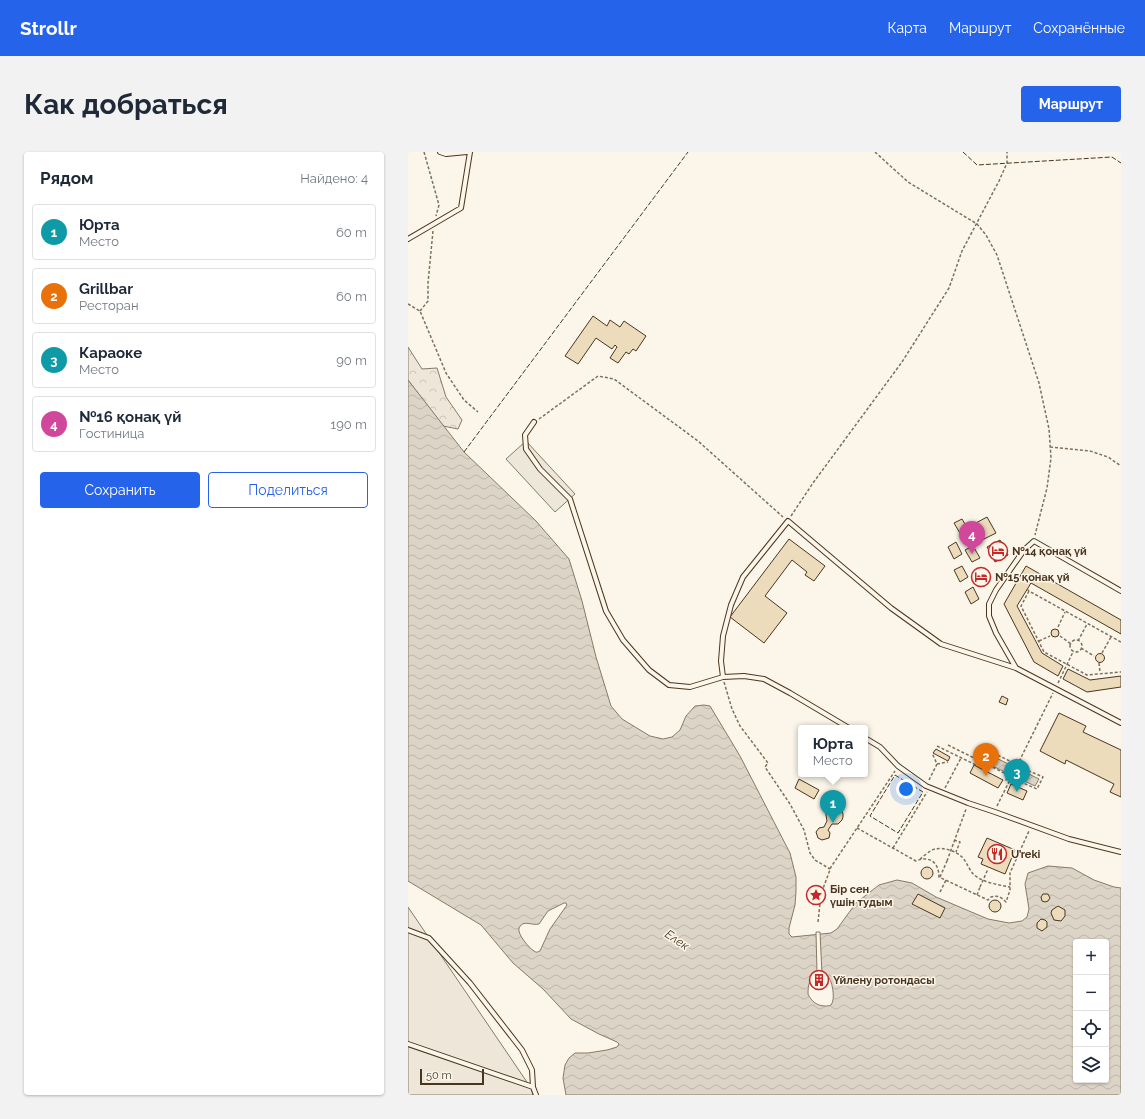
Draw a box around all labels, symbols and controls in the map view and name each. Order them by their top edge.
text: Strollr [20,17,77,39]
text: Карта [888,20,927,36]
text: Маршрут [949,20,1011,36]
text: Сохранённые [1033,20,1125,36]
button: Маршрут [1021,86,1121,122]
text: Как добраться [24,88,228,121]
text: Рядом [40,168,93,188]
text: Найдено: 4 [300,171,368,186]
text: Юрта [79,216,120,234]
text: 1 [51,225,57,240]
text: 60 m [336,225,367,240]
text: Место [79,234,119,249]
text: Grillbar [79,280,133,298]
text: 2 [50,289,58,304]
text: 60 m [336,289,367,304]
text: Ресторан [79,298,138,313]
text: Караоке [79,344,142,362]
text: 3 [50,353,58,368]
text: 90 m [336,353,367,368]
text: Место [79,362,119,377]
text: №16 қонақ үй [79,408,181,426]
text: 4 [50,417,58,432]
text: 190 m [331,417,367,432]
text: Гостиница [79,426,144,441]
button: Сохранить [40,472,200,508]
button: Поделиться [208,472,368,508]
pin: 4 [959,521,985,554]
hotel icon: №14 қонақ үй [987,540,1009,562]
place label: №14 қонақ үй [1012,545,1087,558]
hotel icon: №15 қонақ үй [970,566,992,588]
place label: №15 қонақ үй [995,571,1070,584]
popup [798,725,868,777]
text: Юрта [813,735,853,753]
pin: 2 [973,743,999,776]
text: Место [813,753,853,768]
pin: 3 [1004,759,1030,792]
your location [896,779,916,799]
pin: 1 [820,790,846,823]
restaurant icon: U’reki [986,843,1008,865]
place label: U’reki [1011,848,1041,861]
place label: Бір сен үшін тудым [830,883,892,909]
place icon: Бір сен үшін тудым [805,884,827,906]
water label: Елек [662,927,692,953]
map controls [1073,939,1109,1083]
button: + [1073,939,1109,975]
building icon: Үйлену ротондaсы [808,969,830,991]
place label: Үйлену ротондaсы [833,974,935,987]
button: − [1073,975,1109,1011]
button: locate [1073,1011,1109,1047]
button: layers [1073,1047,1109,1083]
scale bar [420,1067,484,1086]
text: 50 m [426,1069,452,1082]

